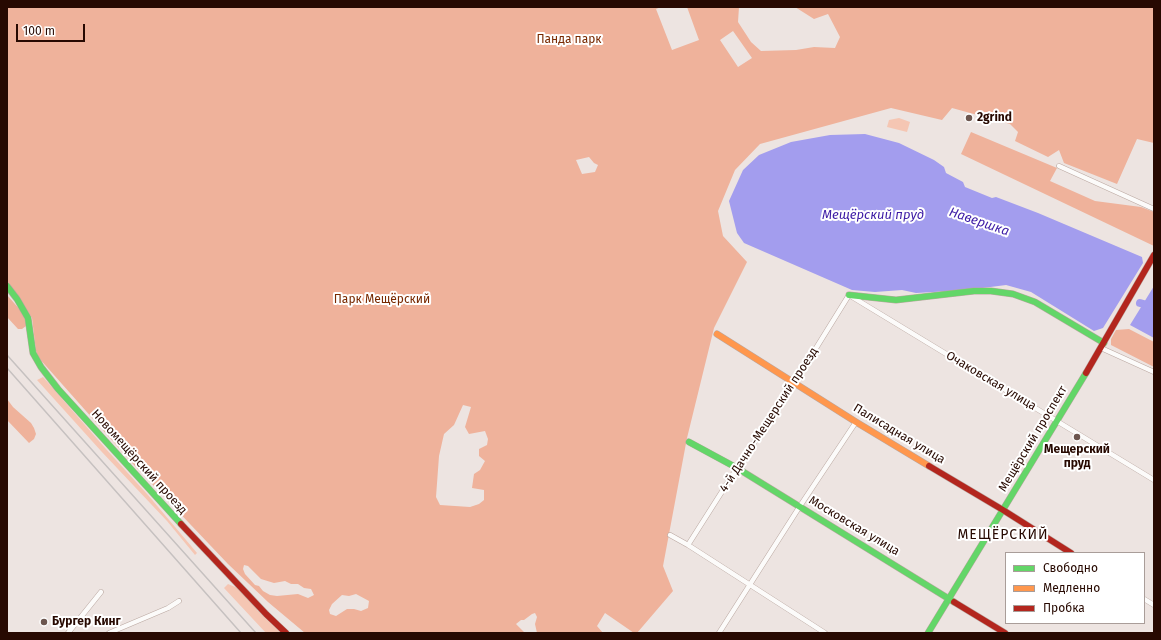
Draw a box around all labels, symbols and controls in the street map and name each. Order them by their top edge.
scale bar [18,16,87,42]
text: 100 m [23,24,55,38]
park label: Панда парк [536,33,602,47]
place label: 2grind [977,111,1012,125]
marker: 2grind [964,113,974,123]
water label: Навершка [947,204,1011,240]
water label: Мещёрский пруд [822,207,924,223]
park label: Парк Мещёрский [334,293,430,307]
street label: 4-й Дачно-Мещерский проезд [717,345,821,495]
street label: Очаковская улица [943,348,1039,414]
street label: Мещёрский проспект [996,384,1070,494]
street label: Палисадная улица [851,401,947,467]
street label: Новомещёрский проезд [88,407,190,517]
marker: Мещерский пруд [1072,432,1082,442]
place label: Мещерский пруд [1044,443,1110,471]
street label: Московская улица [806,493,902,559]
district label: МЕЩЁРСКИЙ [957,527,1049,543]
legend [1005,552,1145,624]
text: Свободно [1043,561,1098,575]
text: Медленно [1043,581,1100,595]
text: Пробка [1043,601,1085,615]
place label: Бургер Кинг [52,615,121,629]
marker: Бургер Кинг [39,617,49,627]

